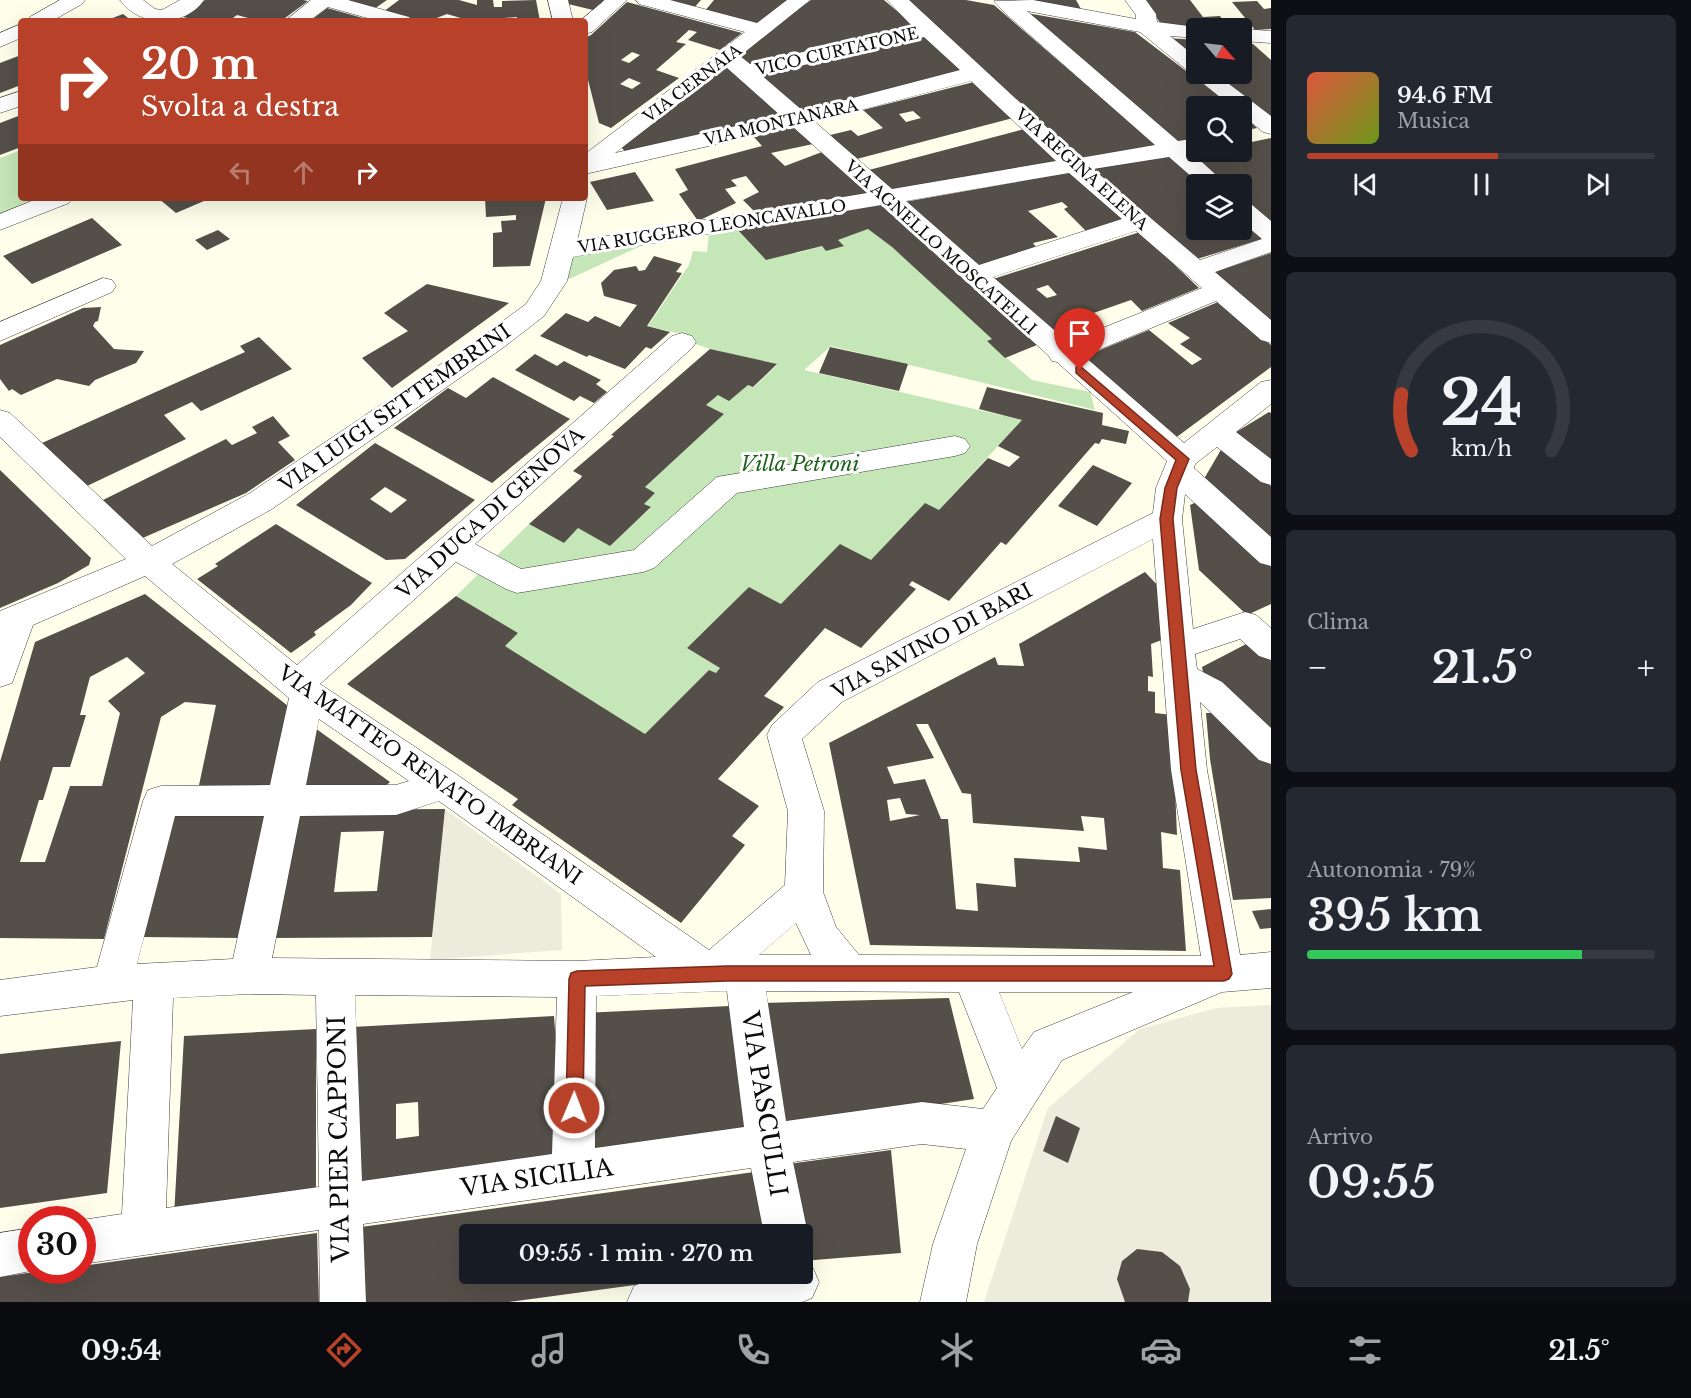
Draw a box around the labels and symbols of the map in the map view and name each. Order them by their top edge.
north arrow [1186,18,1252,84]
street label: VICO CURTATONE [752,22,921,80]
street label: VIA CERNAIA [638,39,746,127]
street label: VIA MONTANARA [701,94,861,150]
street label: VIA REGINA ELENA [1011,103,1153,234]
street label: VIA AGNELLO MOSCATELLI [840,155,1041,338]
street label: VIA RUGGERO LEONCAVALLO [576,195,847,257]
pin [1054,308,1105,370]
street label: VIA LUIGI SETTEMBRINI [274,319,515,498]
street label: VIA DUCA DI GENOVA [390,422,589,604]
park label: Villa Petroni [741,452,859,476]
street label: VIA SAVINO DI BARI [827,578,1036,704]
street label: VIA MATTEO RENATO IMBRIANI [273,660,586,890]
street label: VIA PASCULLI [735,1008,793,1199]
street label: VIA PIER CAPPONI [322,1015,355,1264]
position arrow [542,1076,606,1140]
street label: VIA SICILIA [458,1152,615,1203]
speed limit sign: 30 [18,1206,96,1284]

